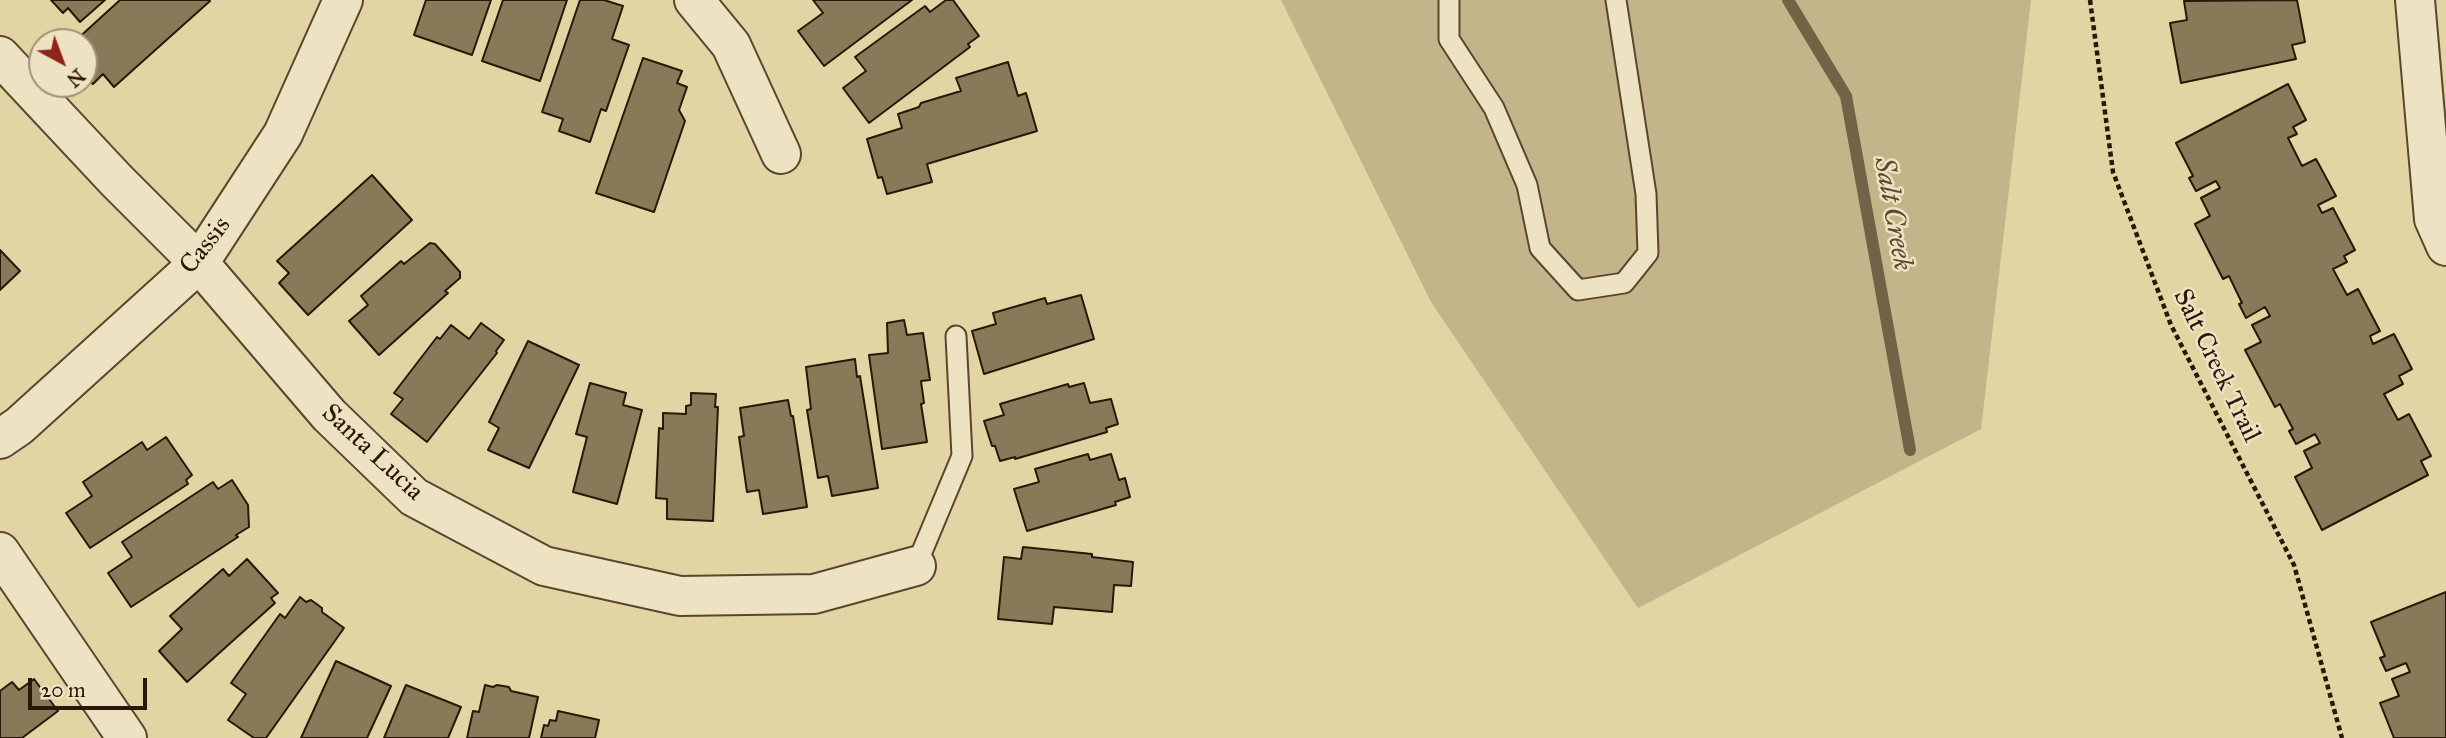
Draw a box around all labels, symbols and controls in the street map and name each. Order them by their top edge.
north arrow [28,28,98,98]
text: N [62,64,89,92]
water label: Salt Creek [1866,155,1918,273]
street label: Cassis [174,211,238,281]
street label: Salt Creek Trail [2166,284,2266,448]
street label: Santa Lucia [315,398,429,508]
scale bar [32,664,150,708]
text: 20 m [41,677,86,703]

